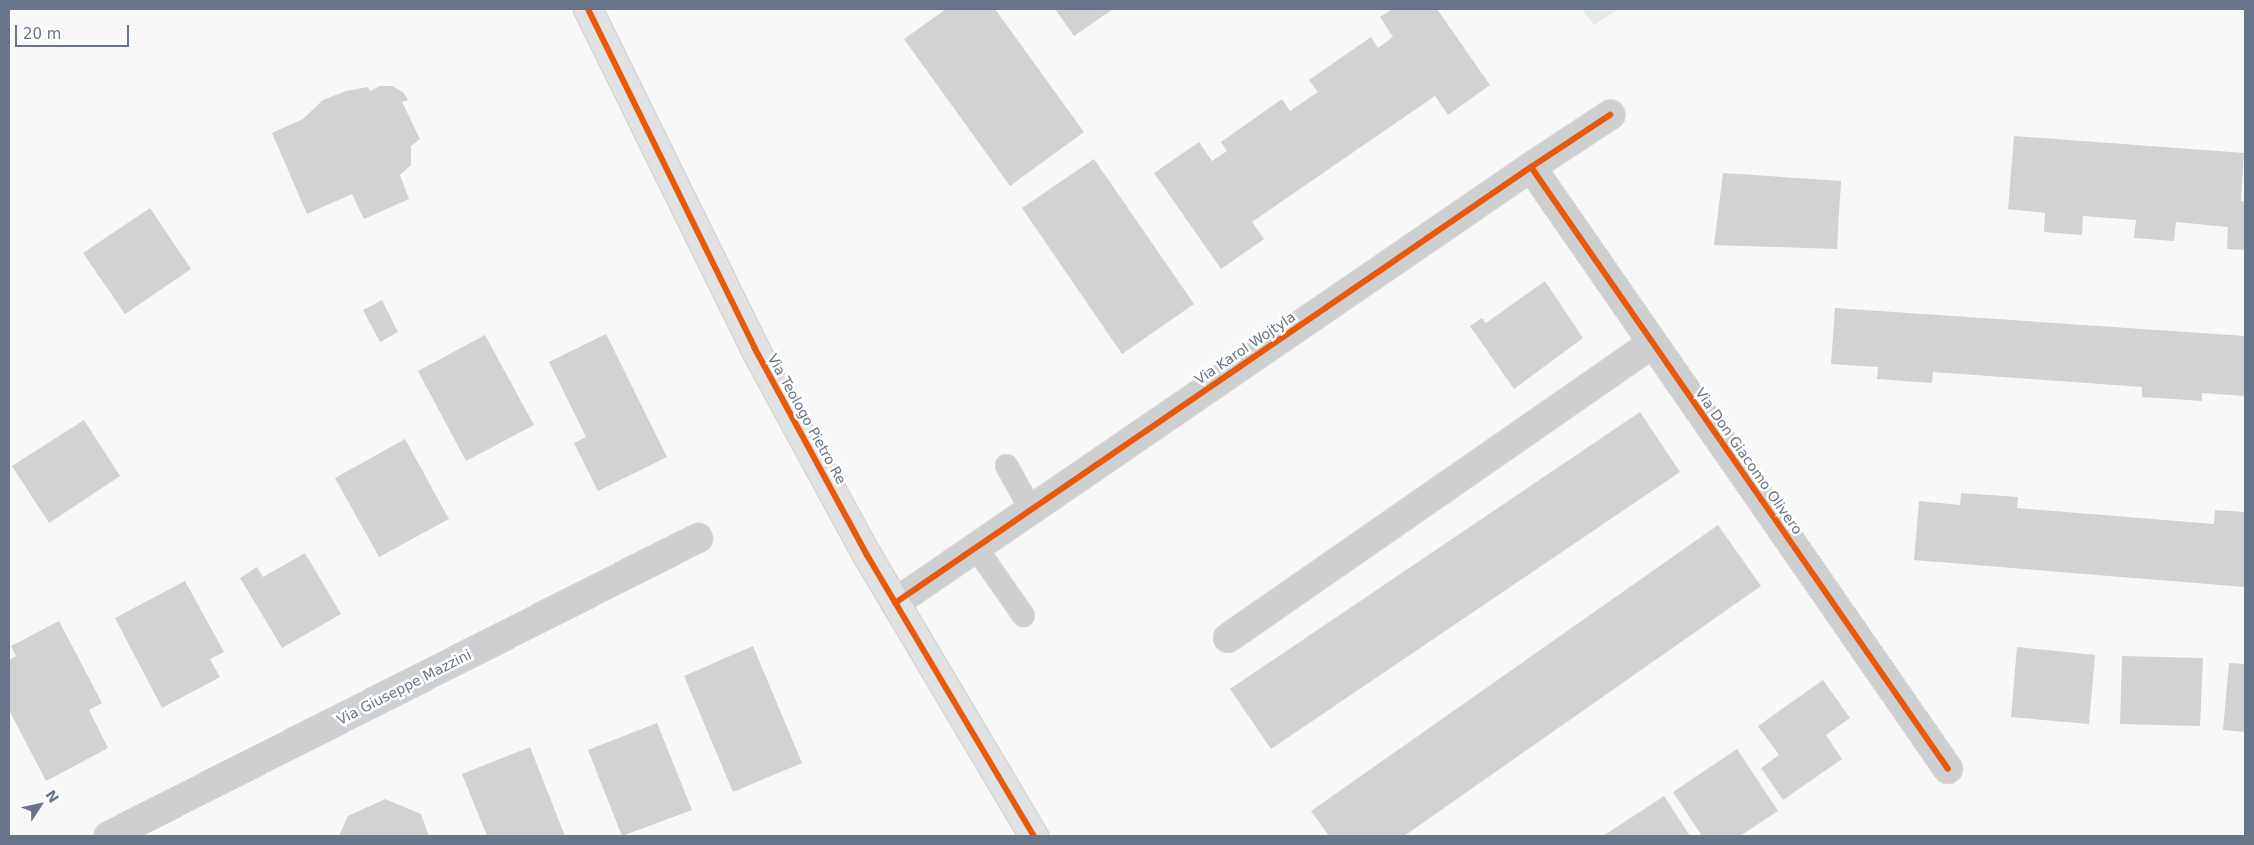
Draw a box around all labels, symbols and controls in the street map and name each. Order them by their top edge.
scale bar [18,15,131,47]
text: 20 m [23,25,61,43]
street label: Via Karol Wojtyla [1191,308,1299,388]
street label: Via Teologo Pietro Re [764,351,850,487]
street label: Via Don Giacomo Olivero [1692,385,1806,537]
street label: Via Giuseppe Mazzini [334,646,474,728]
north arrow [15,780,65,830]
text: N [42,787,62,806]

